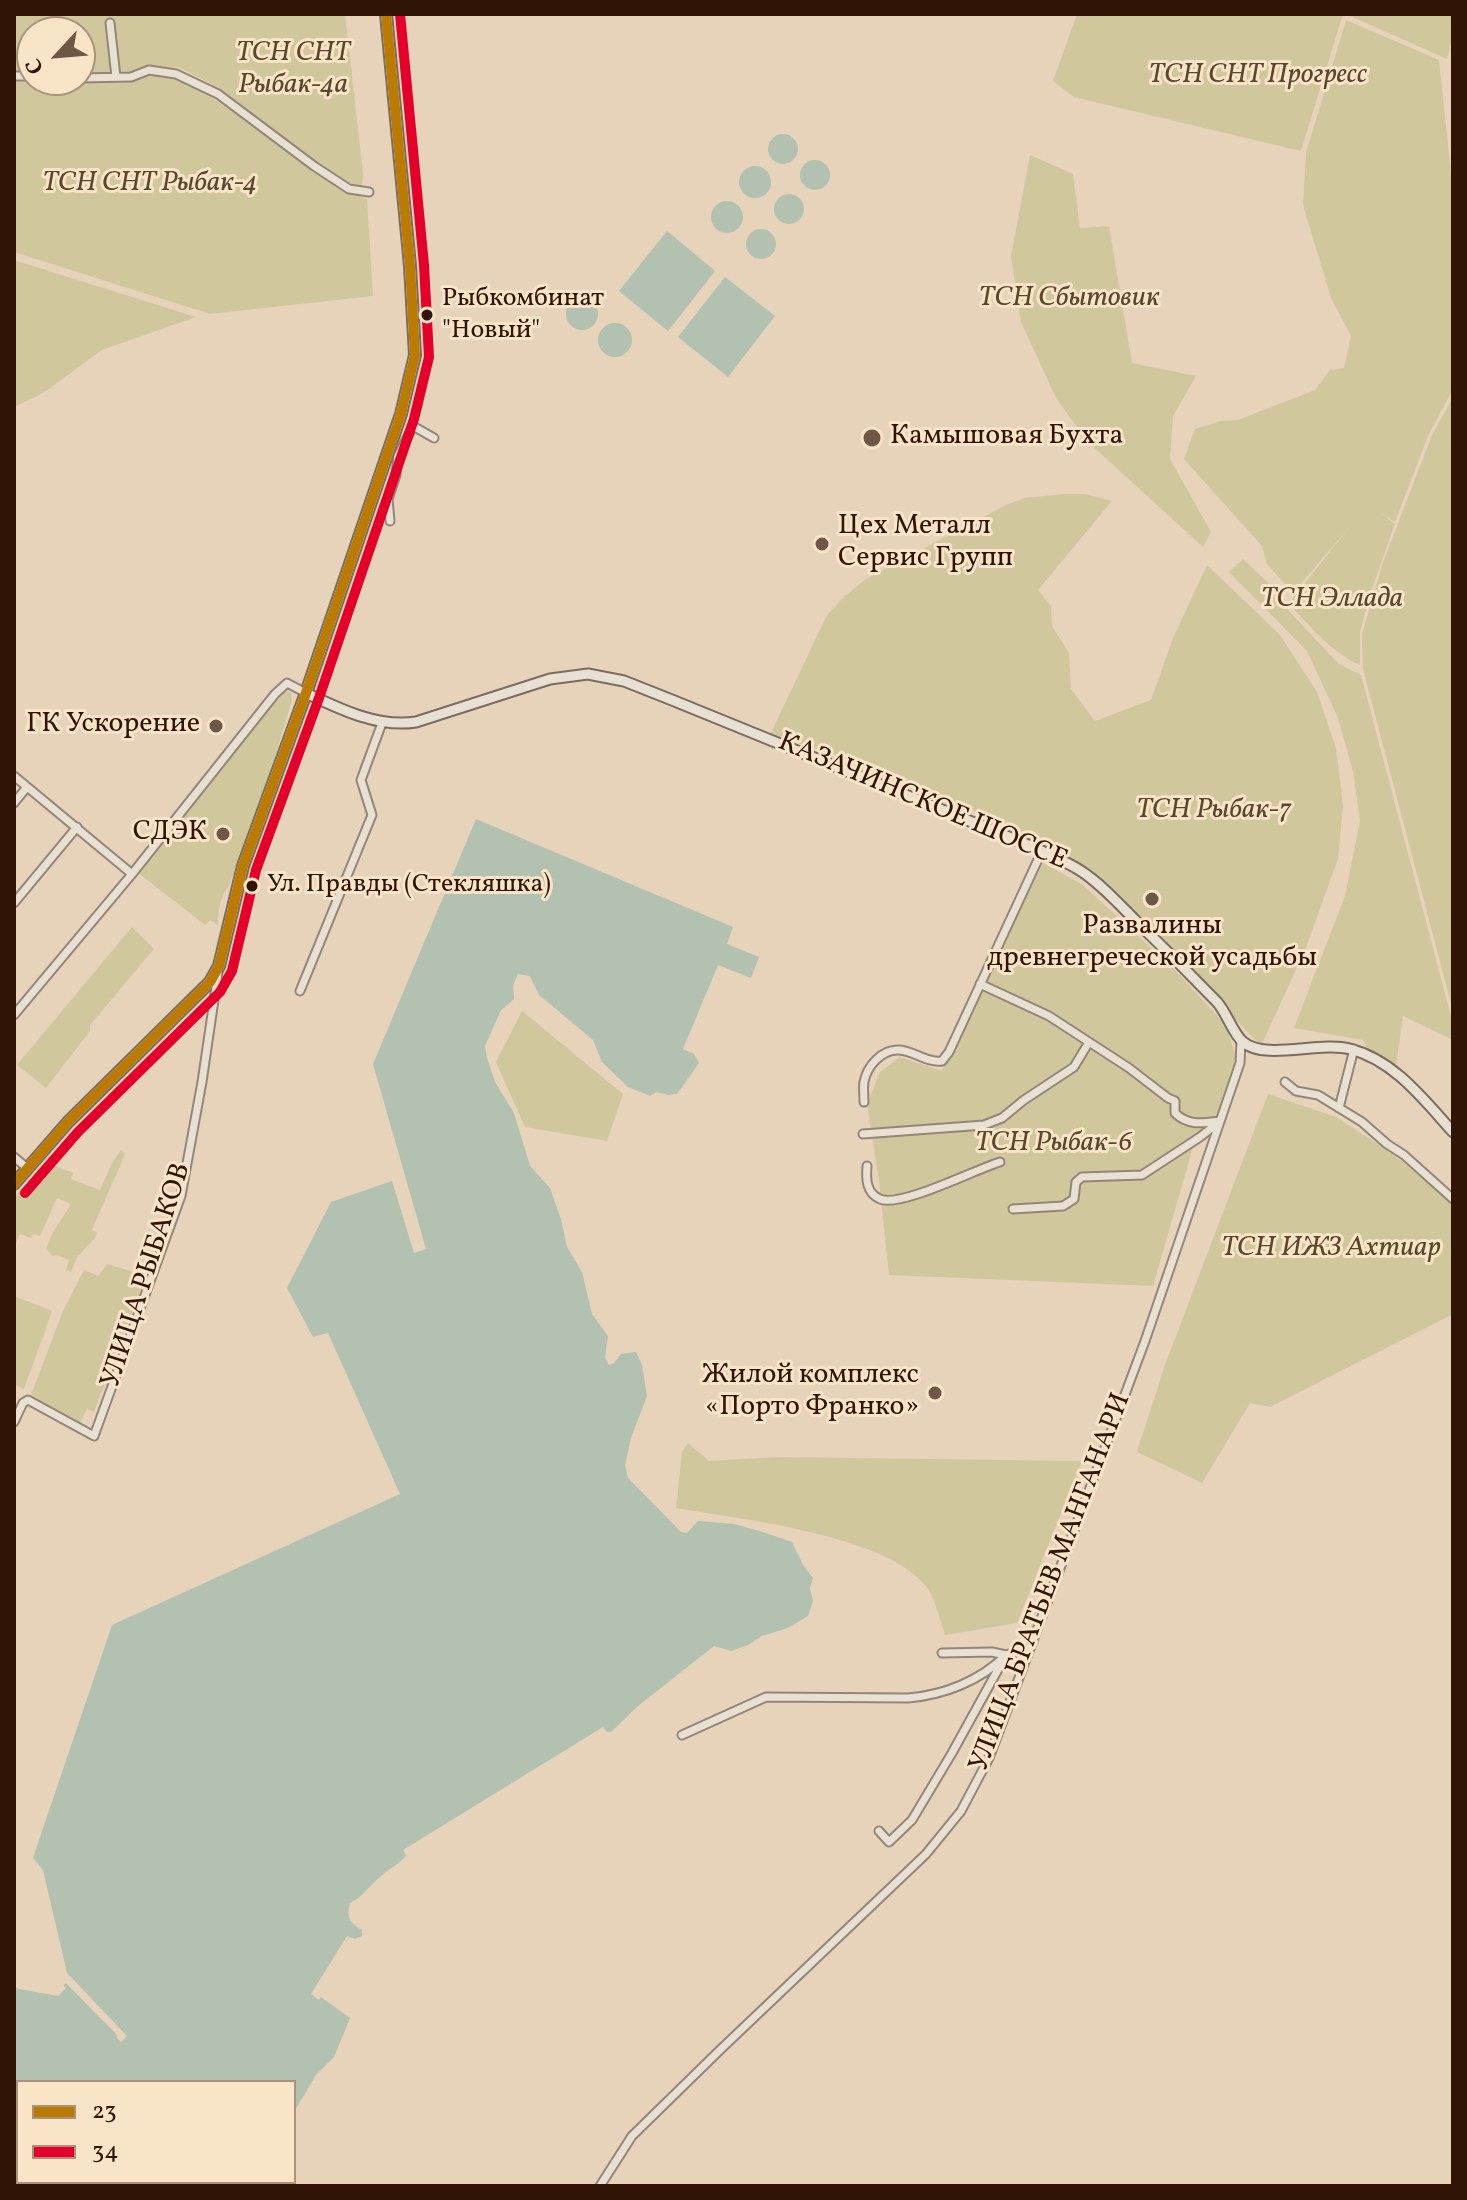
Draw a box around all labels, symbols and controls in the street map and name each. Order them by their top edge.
north arrow [16,16,96,96]
park label: ТСН СНТ Рыбак-4а [236,38,350,104]
text: С [19,53,53,79]
park label: ТСН СНТ Прогресс [1149,60,1367,94]
park label: ТСН СНТ Рыбак-4 [42,168,258,202]
park label: ТСН Сбытовик [979,283,1159,317]
place label: Рыбкомбинат "Новый" [442,284,604,346]
marker: Рыбкомбинат "Новый" [419,307,435,323]
place label: Камышовая Бухта [890,421,1123,455]
marker: Камышовая Бухта [861,427,883,449]
place label: Цех Металл Сервис Групп [838,511,1013,577]
marker: Цех Металл Сервис Групп [813,535,831,553]
park label: ТСН Эллада [1261,584,1403,618]
place label: ГК Ускорение [26,709,200,743]
marker: ГК Ускорение [207,717,225,735]
street label: КАЗАЧИНСКОЕ ШОССЕ [772,727,1072,879]
park label: ТСН Рыбак-7 [1136,795,1292,829]
place label: СДЭК [133,817,207,851]
marker: СДЭК [214,825,232,843]
place label: Ул. Правды (Стекляшка) [267,870,551,902]
marker: Ул. Правды (Стекляшка) [244,878,260,894]
marker: Развалины древнегреческой усадьбы [1143,890,1161,908]
place label: Развалины древнегреческой усадьбы [987,911,1317,977]
park label: ТСН Рыбак-6 [975,1128,1133,1162]
street label: УЛИЦА РЫБАКОВ [96,1159,200,1393]
park label: ТСН ИЖЗ Ахтиар [1221,1233,1441,1267]
place label: Жилой комплекс «Порто Франко» [702,1360,919,1426]
marker: Жилой комплекс «Порто Франко» [926,1384,944,1402]
street label: УЛИЦА БРАТЬЕВ МАНГАНАРИ [964,1389,1140,1777]
legend [16,2080,296,2184]
text: 23 [92,2095,116,2129]
text: 34 [92,2135,119,2169]

